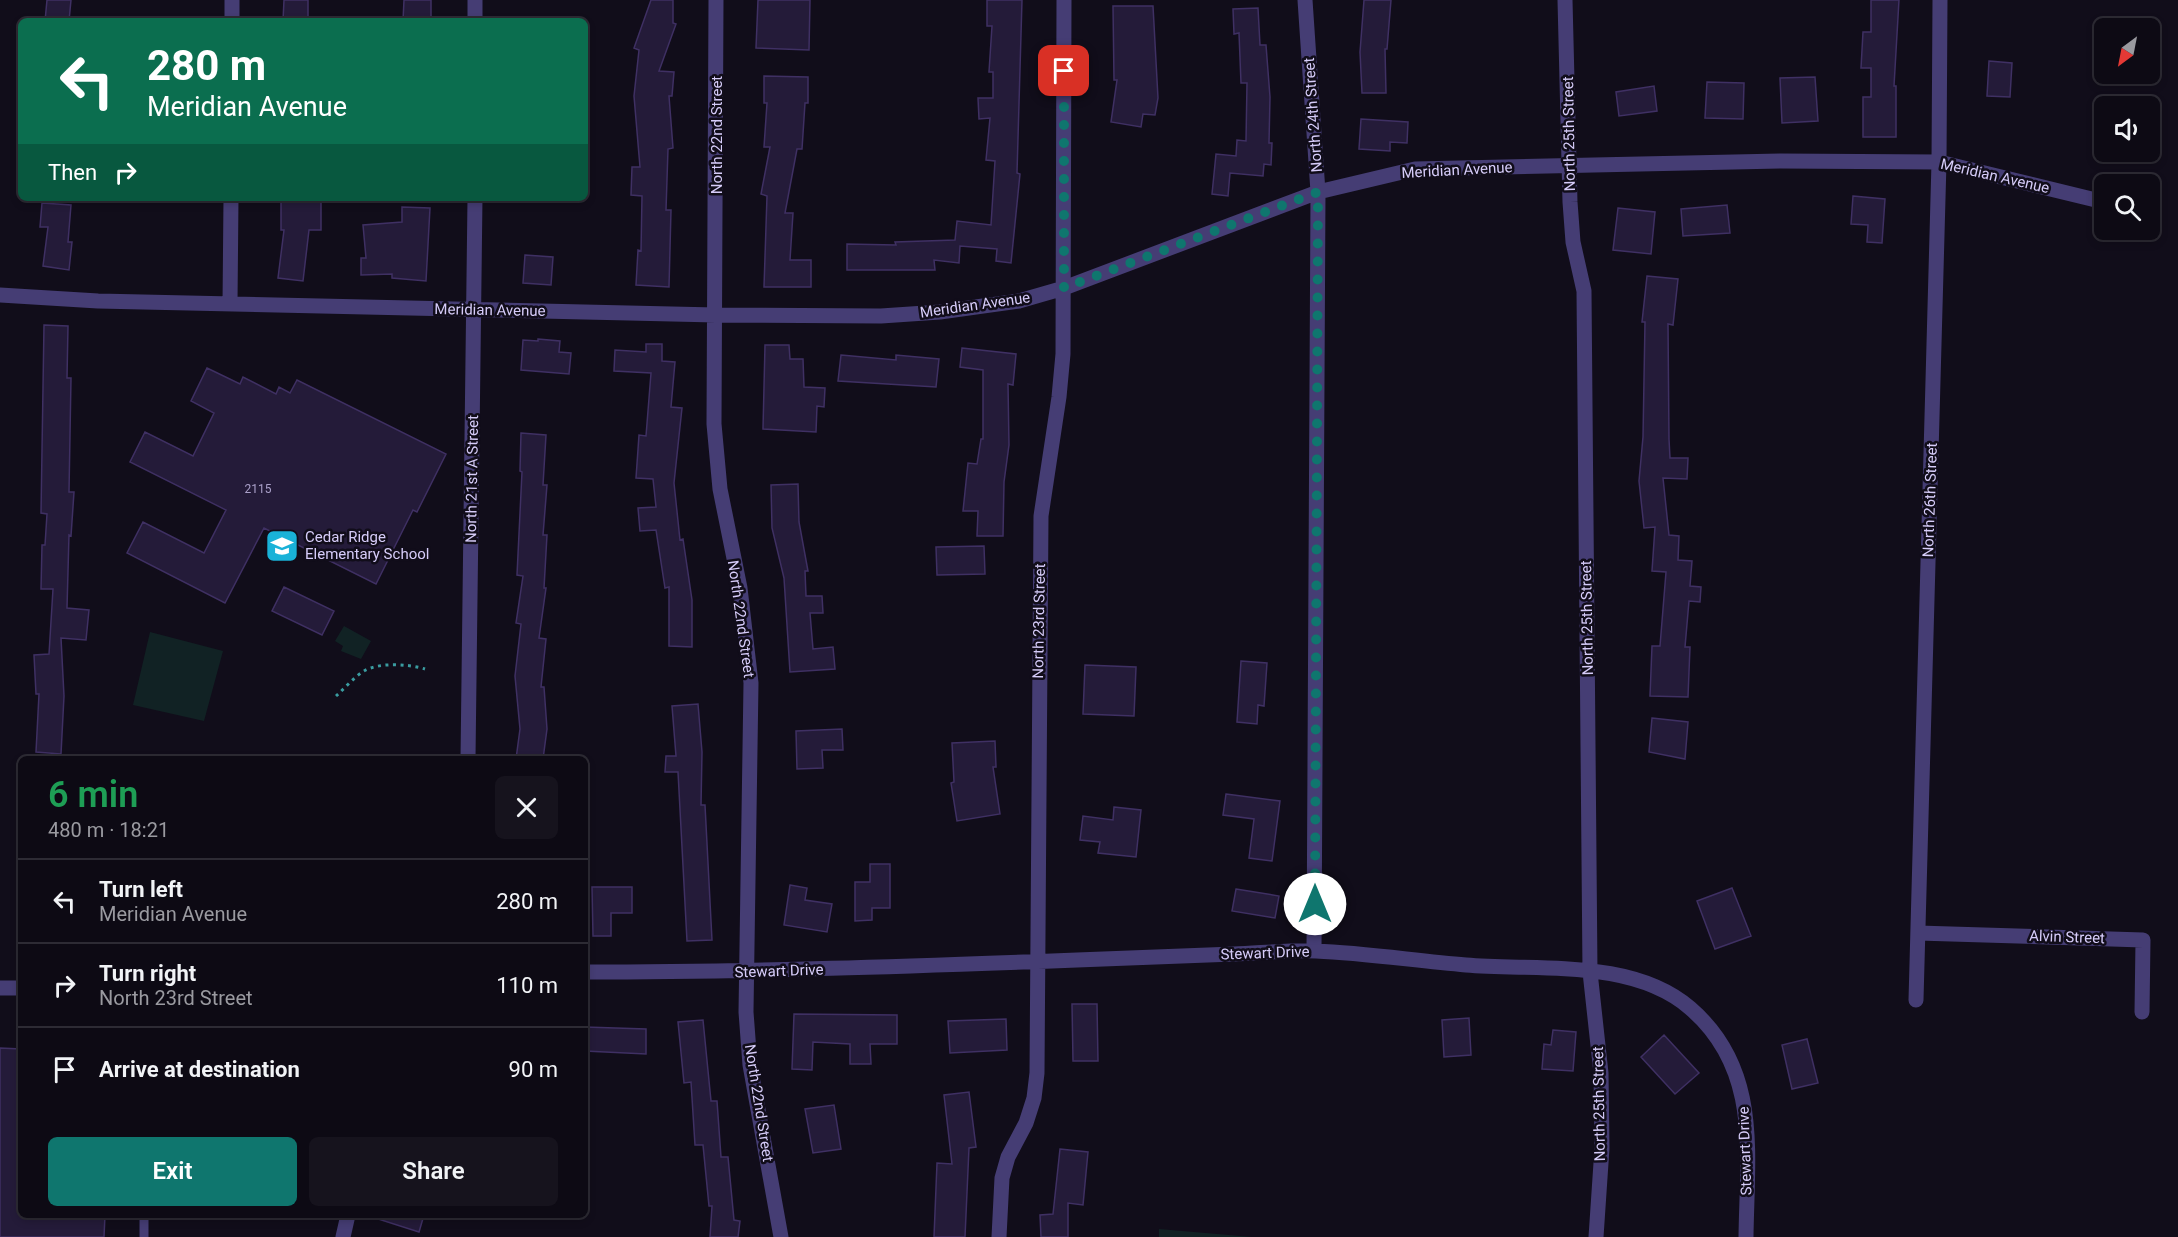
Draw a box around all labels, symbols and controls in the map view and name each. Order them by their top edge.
north arrow [2094,18,2160,84]
map controls [2094,18,2160,240]
text: 280 m [147,41,266,90]
icon: left [48,42,126,120]
pin [1038,45,1089,96]
icon: arrive [1047,54,1080,87]
street label: North 24th Street [1300,57,1326,173]
street label: North 22nd Street [708,76,726,194]
street label: North 25th Street [1559,76,1579,192]
text: Meridian Avenue [147,91,347,123]
button: sound [2094,96,2160,162]
street label: Meridian Avenue [1939,155,2051,197]
icon: right [109,156,142,189]
street label: Meridian Avenue [1401,158,1513,182]
text: Then [48,160,97,185]
button: search [2094,174,2160,240]
street label: Meridian Avenue [919,288,1031,322]
street label: Meridian Avenue [434,300,546,320]
street label: North 21st A Street [462,415,482,543]
street label: North 26th Street [1919,442,1941,558]
house number: 2115 [245,482,272,496]
school or university icon: Cedar Ridge Elementary School [264,528,300,564]
place label: Cedar Ridge Elementary School [305,528,429,563]
street label: North 22nd Street [724,559,758,679]
street label: North 25th Street [1577,560,1597,676]
street label: North 23rd Street [1029,563,1049,679]
text: 6 min [48,774,138,816]
button: close [495,776,558,839]
text: 480 m · 18:21 [48,818,169,842]
position arrow [1283,872,1347,936]
text: Turn left [99,877,183,902]
icon: left [48,885,81,918]
text: 280 m [496,889,558,914]
text: Meridian Avenue [99,902,247,926]
street label: Alvin Street [2029,927,2105,947]
street label: Stewart Drive [1220,942,1310,964]
street label: Stewart Drive [734,960,824,982]
text: Turn right [99,961,196,986]
icon: right [48,969,81,1002]
text: 110 m [496,973,558,998]
text: North 23rd Street [99,986,253,1010]
street label: North 22nd Street [741,1043,777,1163]
street label: North 25th Street [1589,1046,1609,1162]
icon: arrive [48,1053,81,1086]
text: Arrive at destination [99,1057,300,1082]
text: 90 m [509,1057,558,1082]
street label: Stewart Drive [1734,1106,1756,1196]
button: Exit [48,1137,297,1206]
button: Share [309,1137,558,1206]

